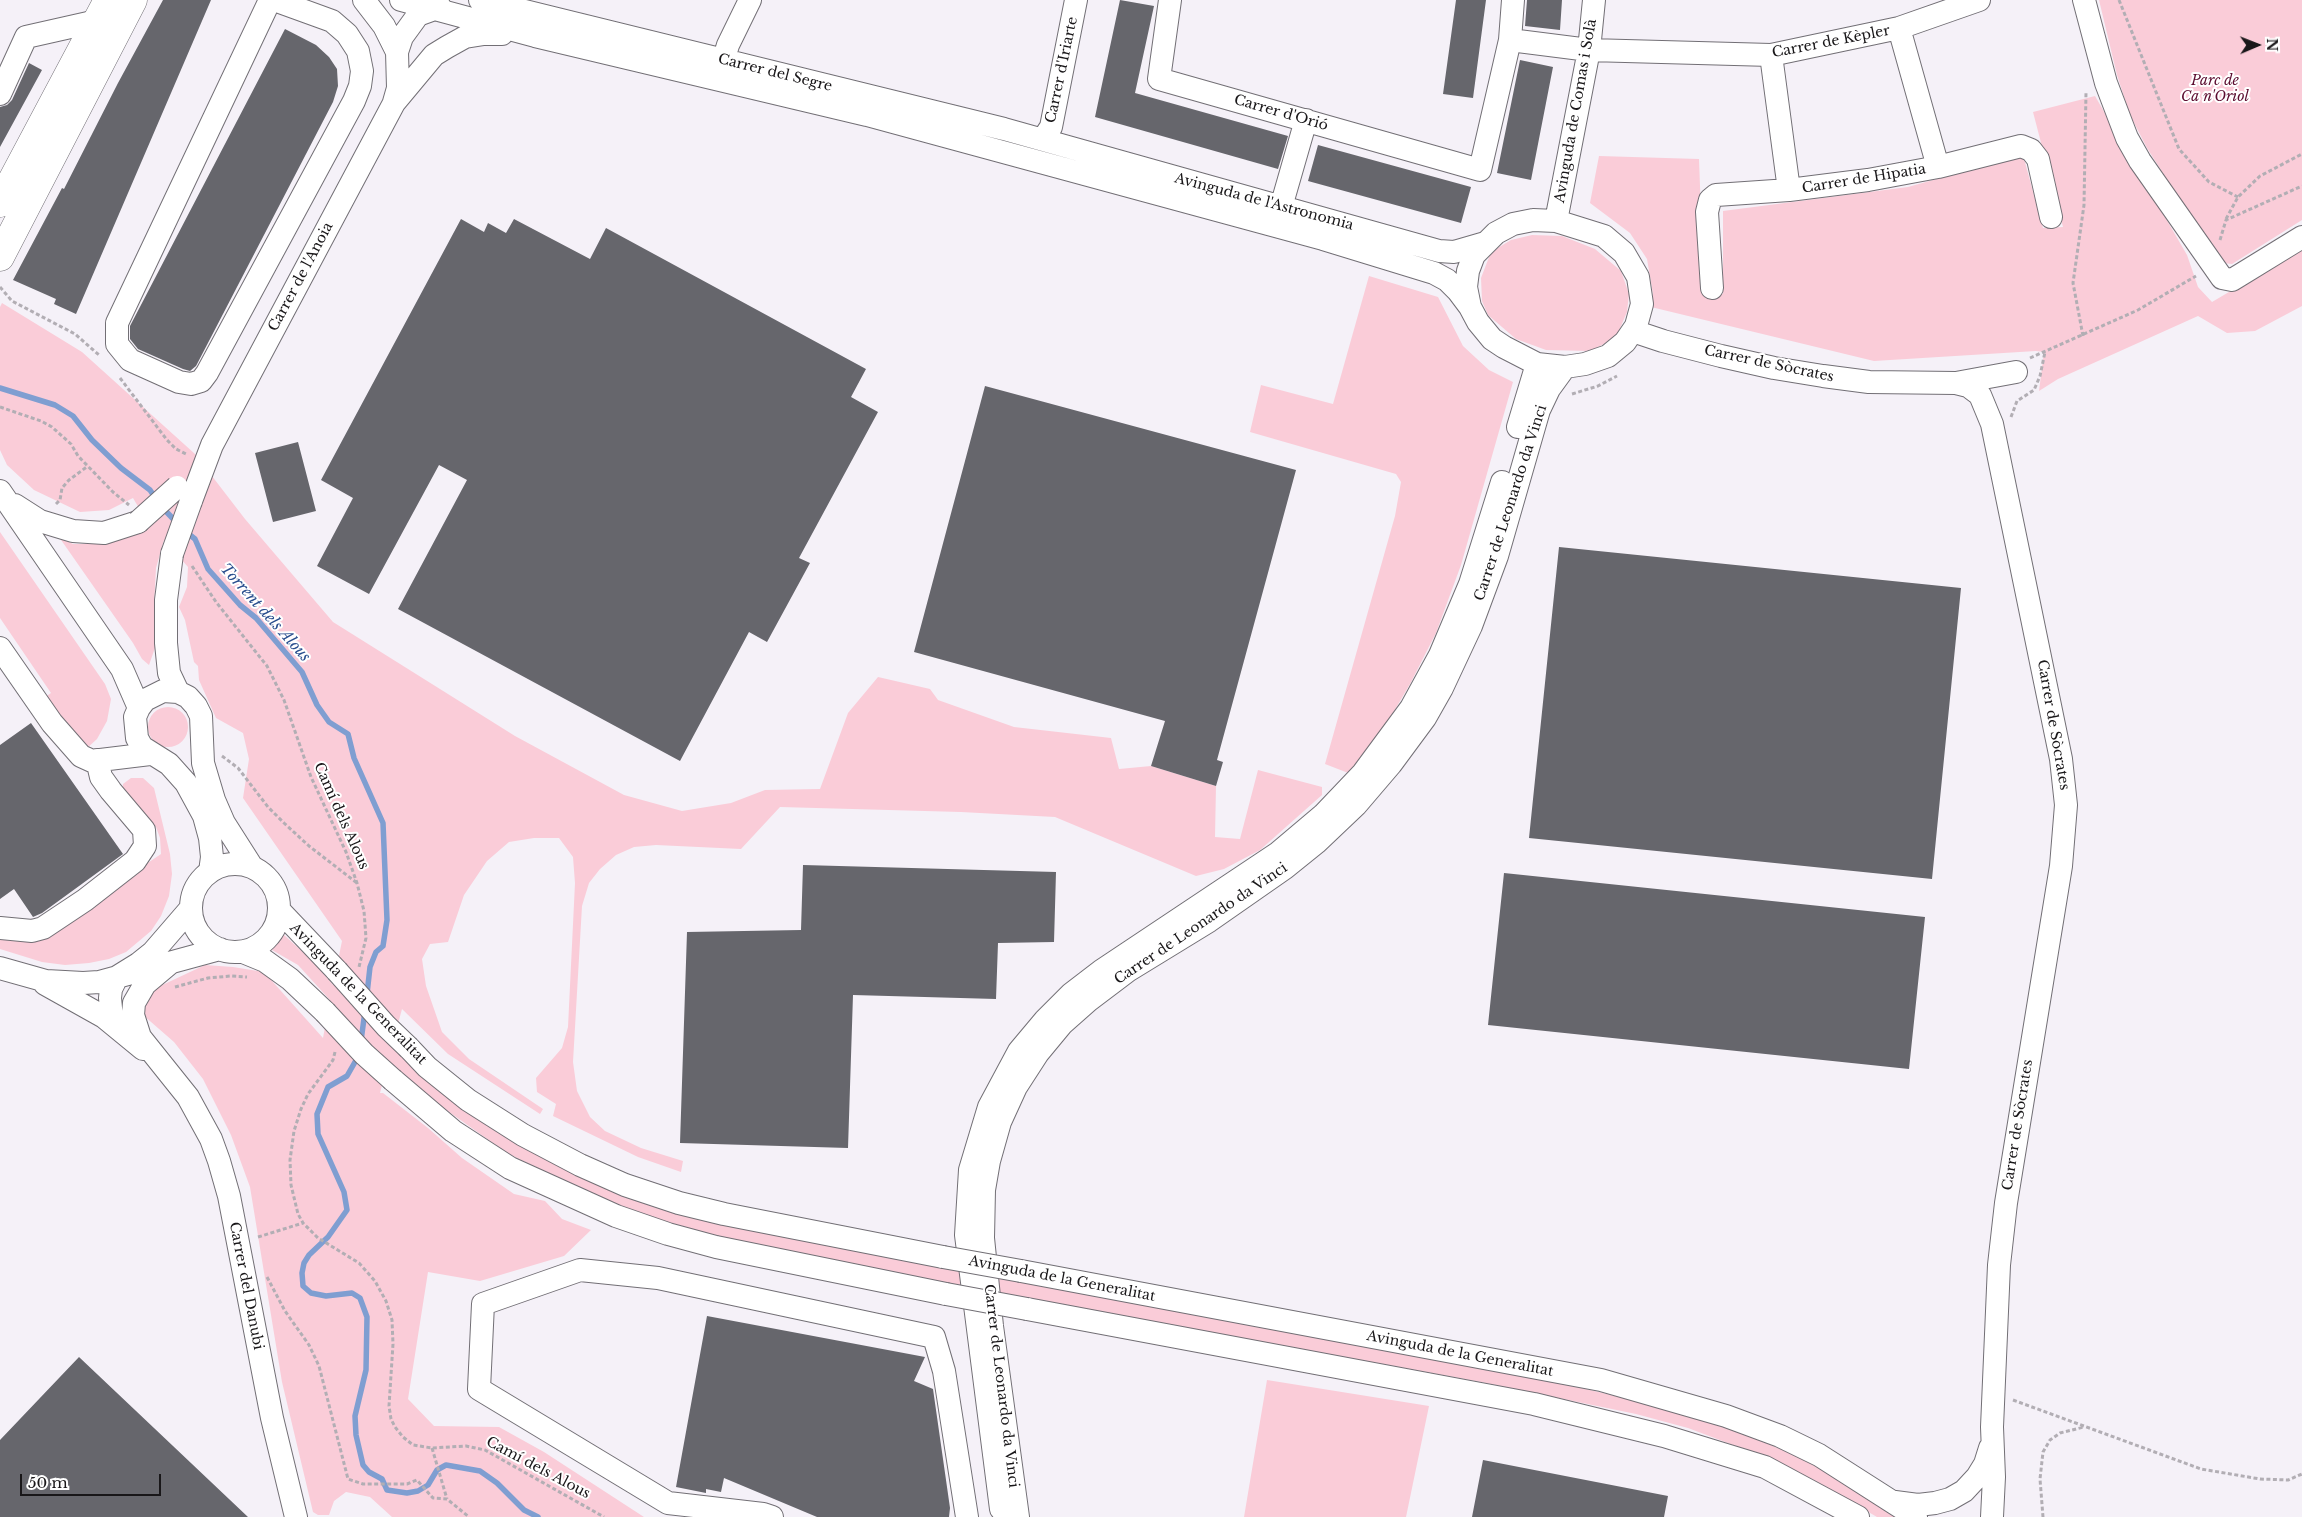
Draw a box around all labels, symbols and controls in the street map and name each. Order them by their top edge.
street label: Carrer d'Iriarte [1043,15,1081,125]
street label: Avinguda de Comas i Solà [1552,18,1600,204]
north arrow [2232,20,2282,70]
street label: Carrer de Kèpler [1771,22,1891,62]
text: N [2263,38,2281,51]
street label: Carrer del Segre [716,51,834,95]
park label: Parc de Ca n'Oriol [2181,73,2249,105]
street label: Carrer d'Orió [1232,92,1330,134]
street label: Carrer de Hipatia [1801,161,1927,197]
street label: Avinguda de l'Astronomia [1173,170,1355,234]
street label: Carrer de l'Anoia [265,220,337,334]
street label: Carrer de Sòcrates [1703,342,1835,386]
street label: Carrer de Leonardo da Vinci [1471,403,1551,603]
water label: Torrent dels Alous [216,560,314,666]
street label: Carrer de Sòcrates [2033,658,2073,792]
street label: Camí dels Alous [310,760,372,872]
street label: Carrer de Leonardo da Vinci [1111,860,1291,988]
street label: Avinguda de la Generalitat [286,920,430,1068]
street label: Carrer de Sòcrates [1999,1058,2037,1192]
street label: Carrer del Danubi [225,1221,267,1351]
street label: Avinguda de la Generalitat [967,1253,1157,1305]
street label: Carrer de Leonardo da Vinci [980,1283,1022,1489]
street label: Avinguda de la Generalitat [1365,1328,1555,1380]
street label: Camí dels Alous [483,1433,593,1503]
scale bar [22,1464,164,1496]
text: 50 m [28,1473,68,1492]

